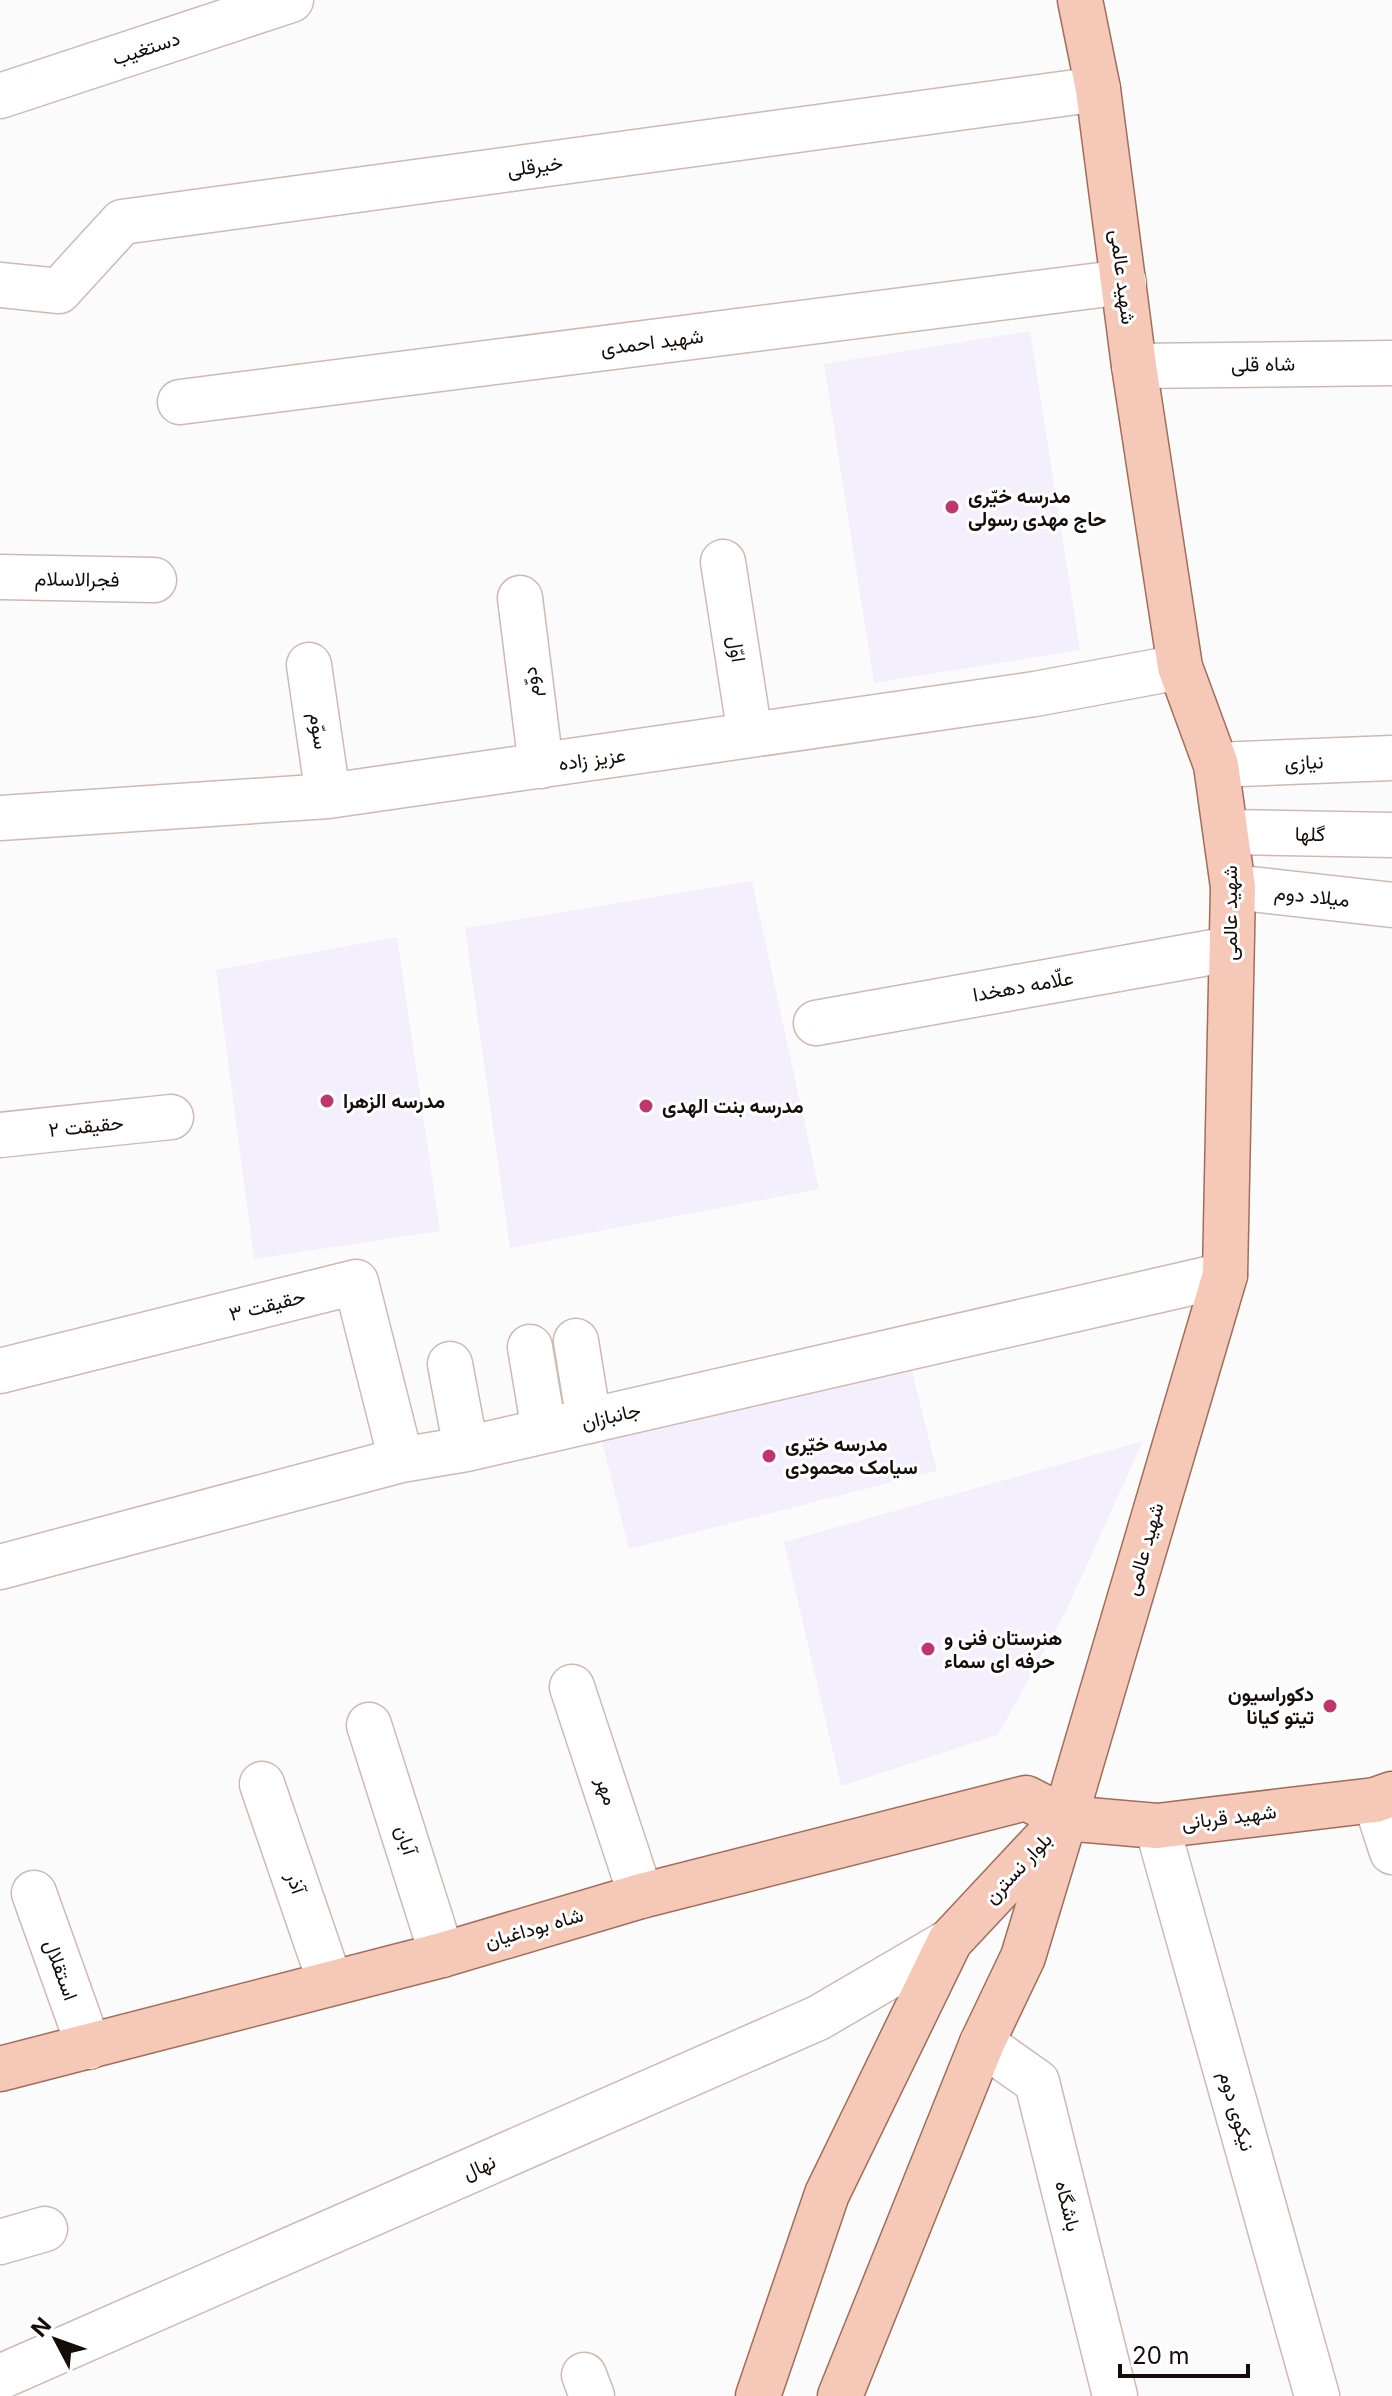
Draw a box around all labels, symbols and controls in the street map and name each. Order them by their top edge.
street label: دستغیب [109,26,183,70]
street label: خیرقلی [506,150,565,183]
street label: شهید عالمی [1104,228,1141,326]
street label: شهید احمدی [599,324,705,361]
street label: شاه قلی [1231,351,1295,377]
place label: مدرسه خیّری حاج مهدی رسولی [968,484,1106,533]
marker: مدرسه خیّری حاج مهدی رسولی [943,498,961,516]
street label: فجرالاسلام [34,566,120,593]
street label: اوّل [722,634,751,664]
street label: دوّم [517,665,546,699]
street label: سوّم [304,711,333,751]
street label: عزیز زاده [557,742,627,777]
street label: نیازی [1284,749,1324,776]
street label: گلها [1295,822,1326,847]
street label: شهید عالمی [1218,865,1243,961]
street label: میلاد دوم [1273,880,1351,913]
street label: علّامه دهخدا [971,965,1075,1007]
place label: مدرسه الزهرا [343,1089,445,1114]
marker: مدرسه الزهرا [318,1092,336,1110]
place label: مدرسه بنت الهدی [662,1094,804,1119]
marker: مدرسه بنت الهدی [637,1097,655,1115]
street label: حقیقت ۲ [47,1110,125,1142]
street label: حقیقت ۳ [226,1284,308,1326]
street label: جانبازان [579,1398,643,1435]
place label: مدرسه خیّری سیامک محمودی [785,1432,918,1480]
marker: مدرسه خیّری سیامک محمودی [760,1447,778,1465]
street label: شهید عالمی [1119,1500,1170,1598]
place label: هنرستان فنی و حرفه ای سماء [944,1626,1062,1674]
marker: هنرستان فنی و حرفه ای سماء [919,1640,937,1658]
place label: دکوراسیون تیتو کیانا [1228,1682,1314,1730]
marker: دکوراسیون تیتو کیانا [1321,1697,1339,1715]
street label: مهر [590,1773,623,1809]
street label: شهید قربانی [1180,1799,1278,1836]
street label: آبان [390,1822,422,1859]
street label: بلوار نسترن [979,1827,1058,1909]
street label: آذر [280,1868,311,1898]
street label: شاه بوداغیان [482,1902,586,1954]
street label: استقلال [39,1936,83,2004]
street label: نیکوی دوم [1213,2068,1260,2154]
street label: نهال [459,2149,500,2186]
street label: باشگاه [1050,2178,1086,2234]
north arrow [16,2300,96,2380]
text: N [26,2312,56,2342]
scale bar [1120,2328,1248,2378]
text: 20 m [1132,2341,1190,2370]

